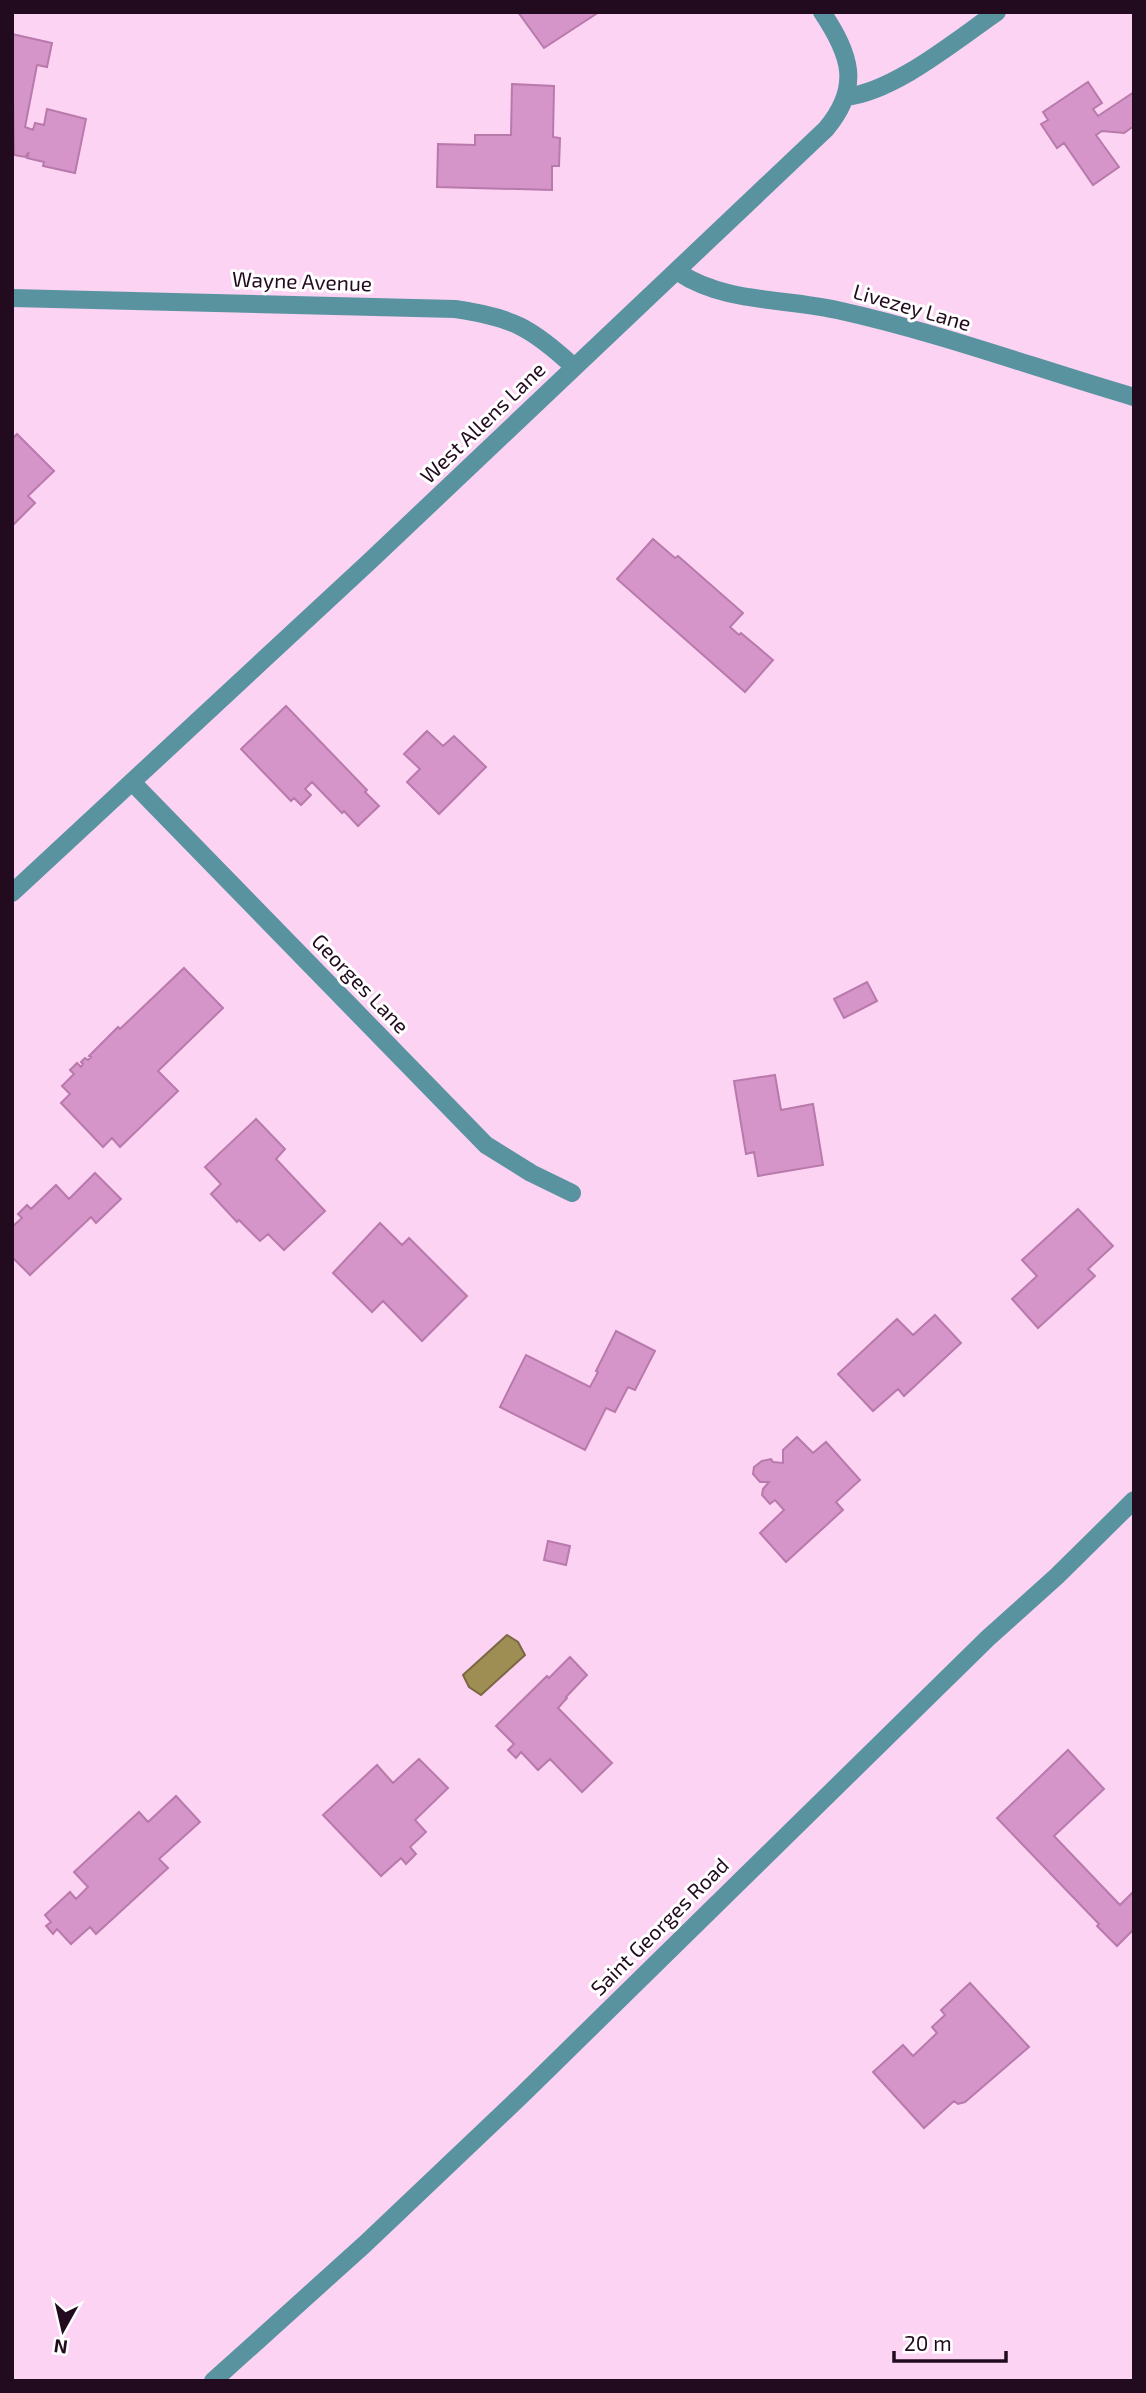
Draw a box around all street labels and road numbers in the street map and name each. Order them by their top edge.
street label: Wayne Avenue [231,266,373,295]
street label: Livezey Lane [851,278,974,335]
street label: West Allens Lane [414,356,550,488]
street label: Georges Lane [307,928,415,1038]
street label: Saint Georges Road [585,1852,733,2000]

